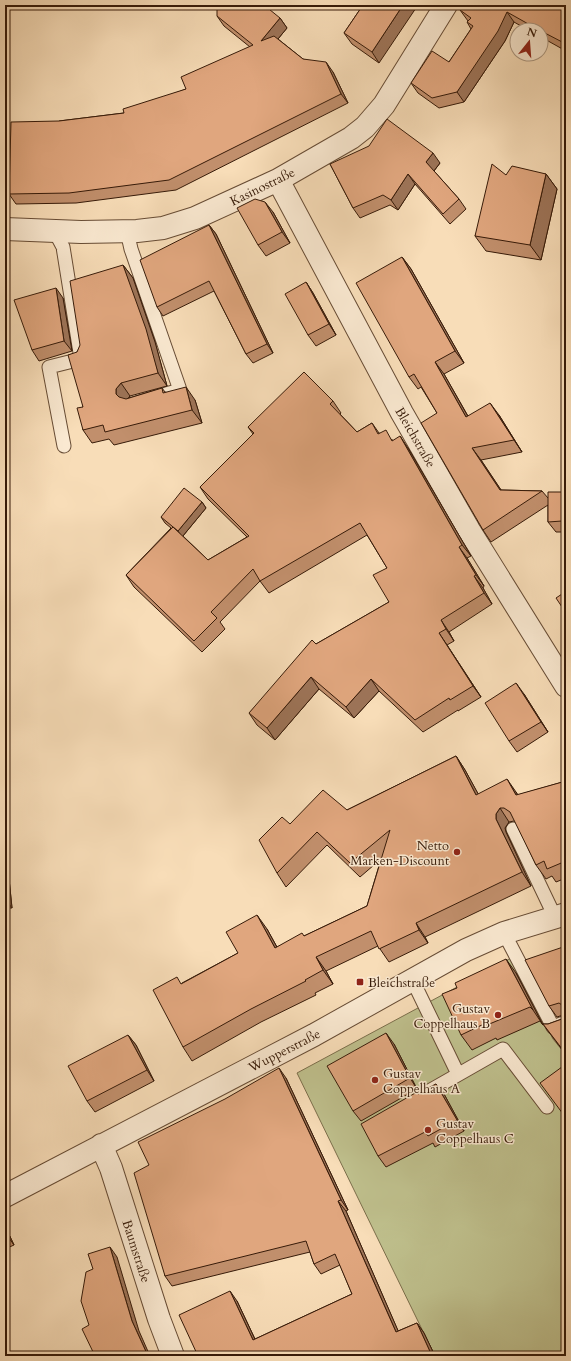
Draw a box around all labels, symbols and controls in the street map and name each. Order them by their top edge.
north arrow [509,22,549,62]
text: N [525,24,539,42]
street label: Kasinostraße [227,163,298,210]
street label: Bleichstraße [391,404,440,471]
place label: Netto Marken-Discount [350,837,449,870]
marker: Netto Marken-Discount [452,847,462,857]
place label: Bleichstraße [368,974,435,992]
marker: Bleichstraße [355,977,365,987]
place label: Gustav Coppelhaus B [413,1000,490,1033]
marker: Gustav Coppelhaus B [493,1010,503,1020]
street label: Wupperstraße [245,1025,324,1077]
place label: Gustav Coppelhaus A [383,1065,461,1098]
marker: Gustav Coppelhaus A [370,1075,380,1085]
place label: Gustav Coppelhaus C [436,1115,514,1148]
marker: Gustav Coppelhaus C [423,1125,433,1135]
street label: Baumstraße [117,1218,155,1285]

